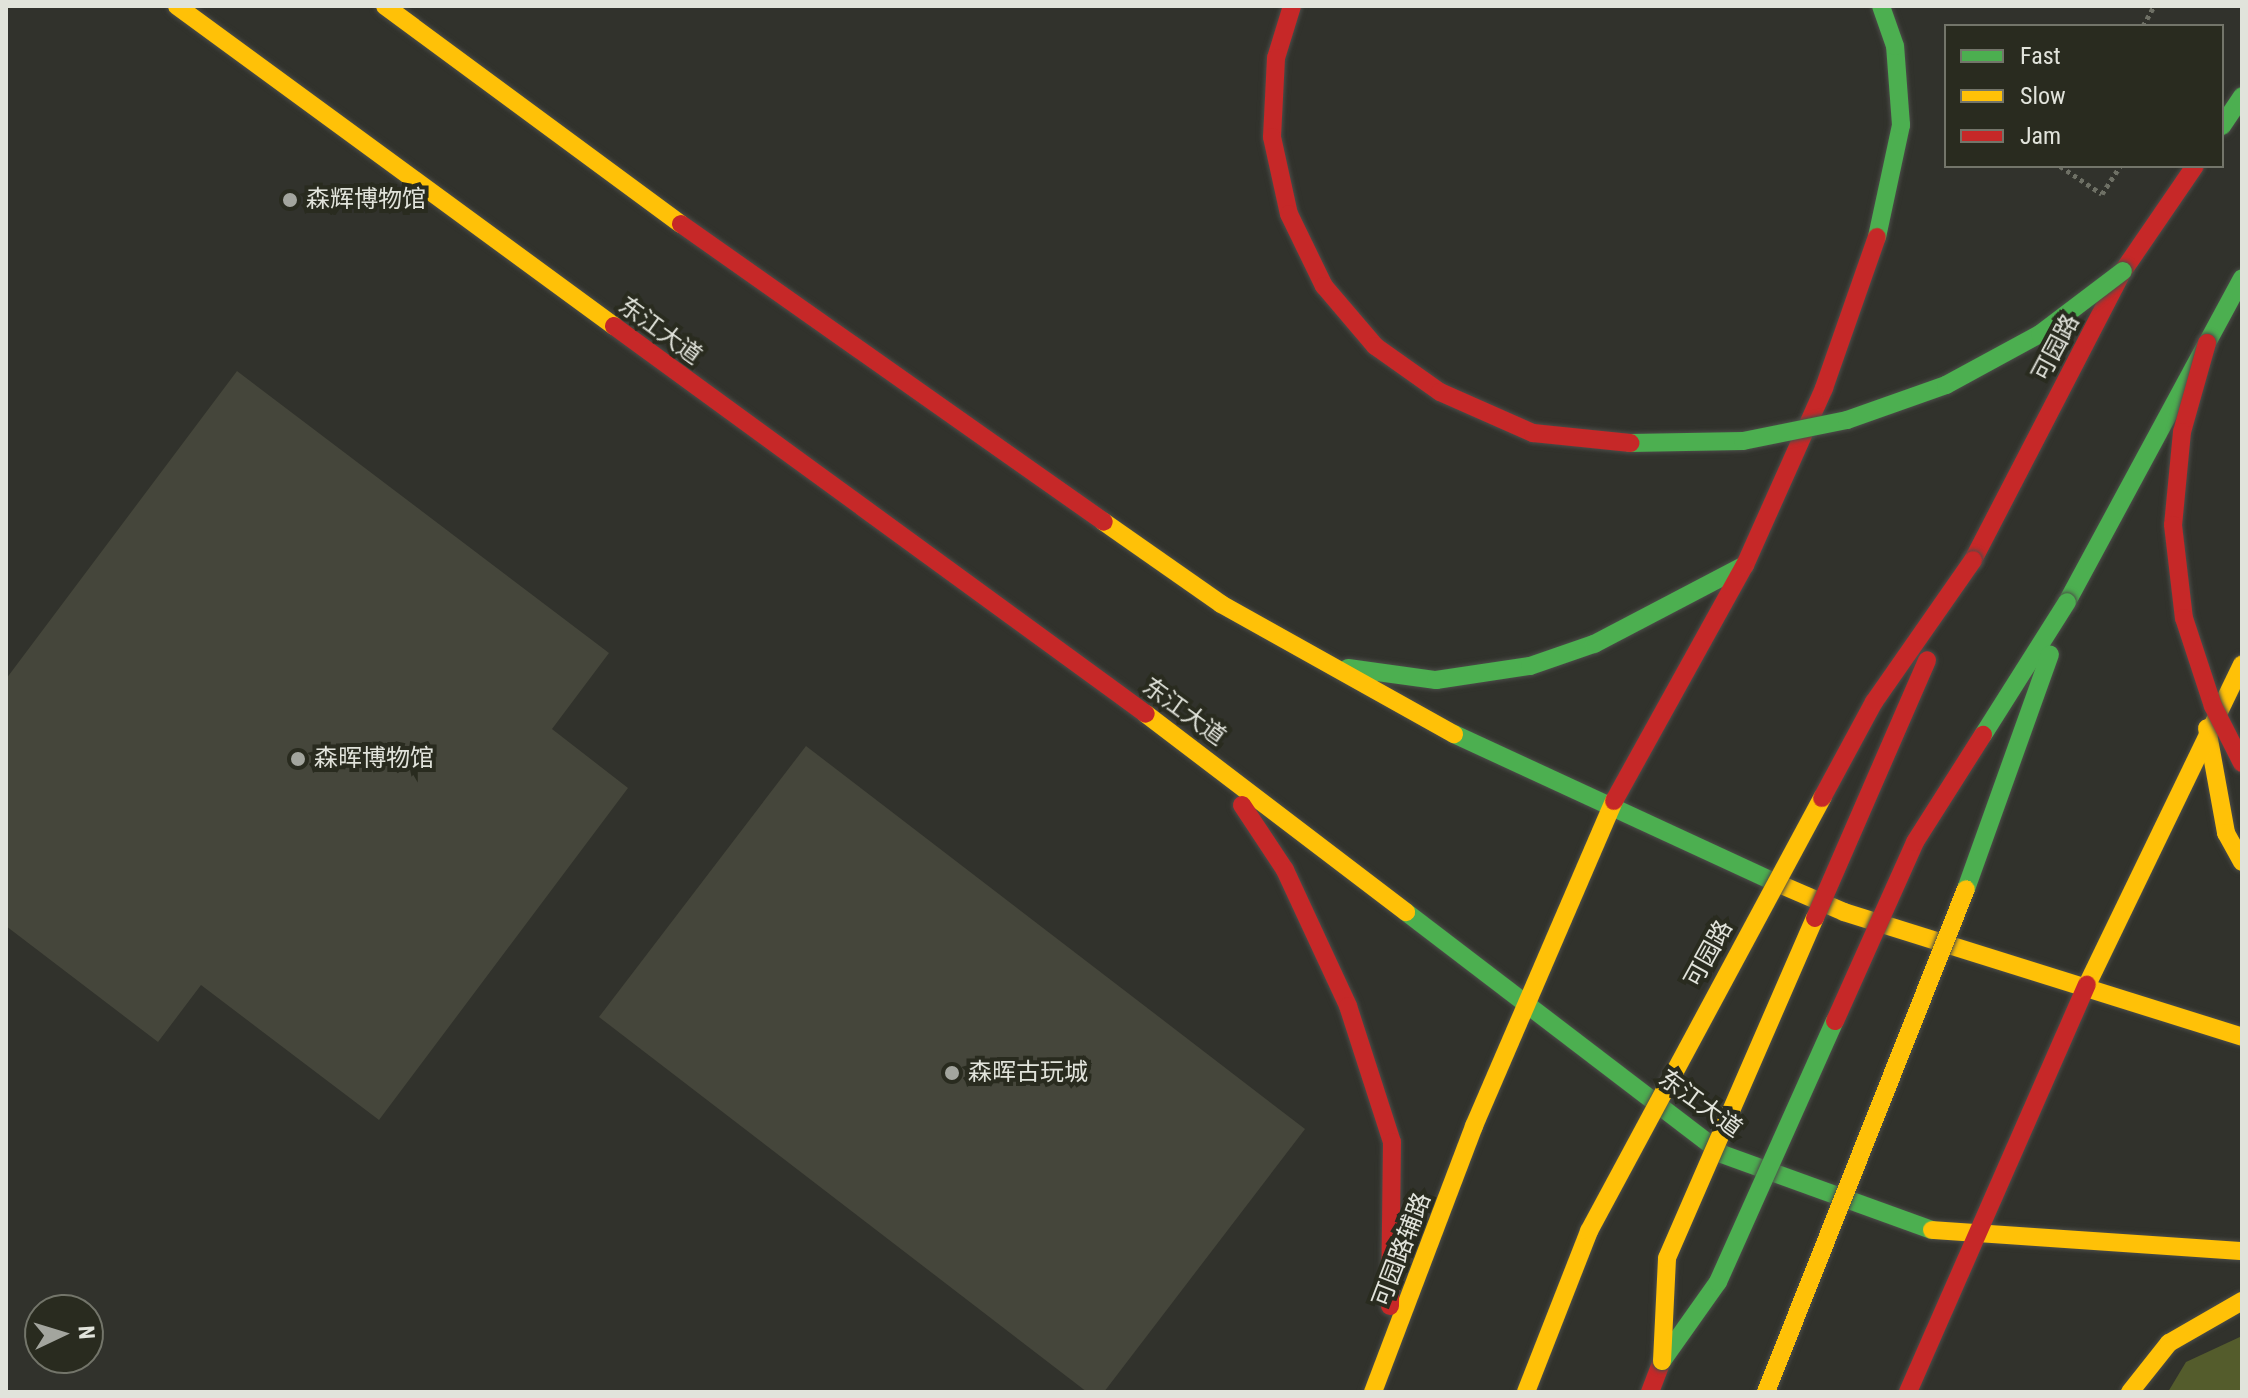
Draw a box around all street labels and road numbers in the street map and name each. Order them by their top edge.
street label: 东江大道 [613,291,707,371]
street label: 可园路 [2026,309,2086,387]
street label: 东江大道 [1137,672,1231,752]
street label: 可园路 [1679,916,1739,992]
street label: 东江大道 [1653,1064,1747,1144]
street label: 可园路辅路 [1367,1189,1437,1311]

